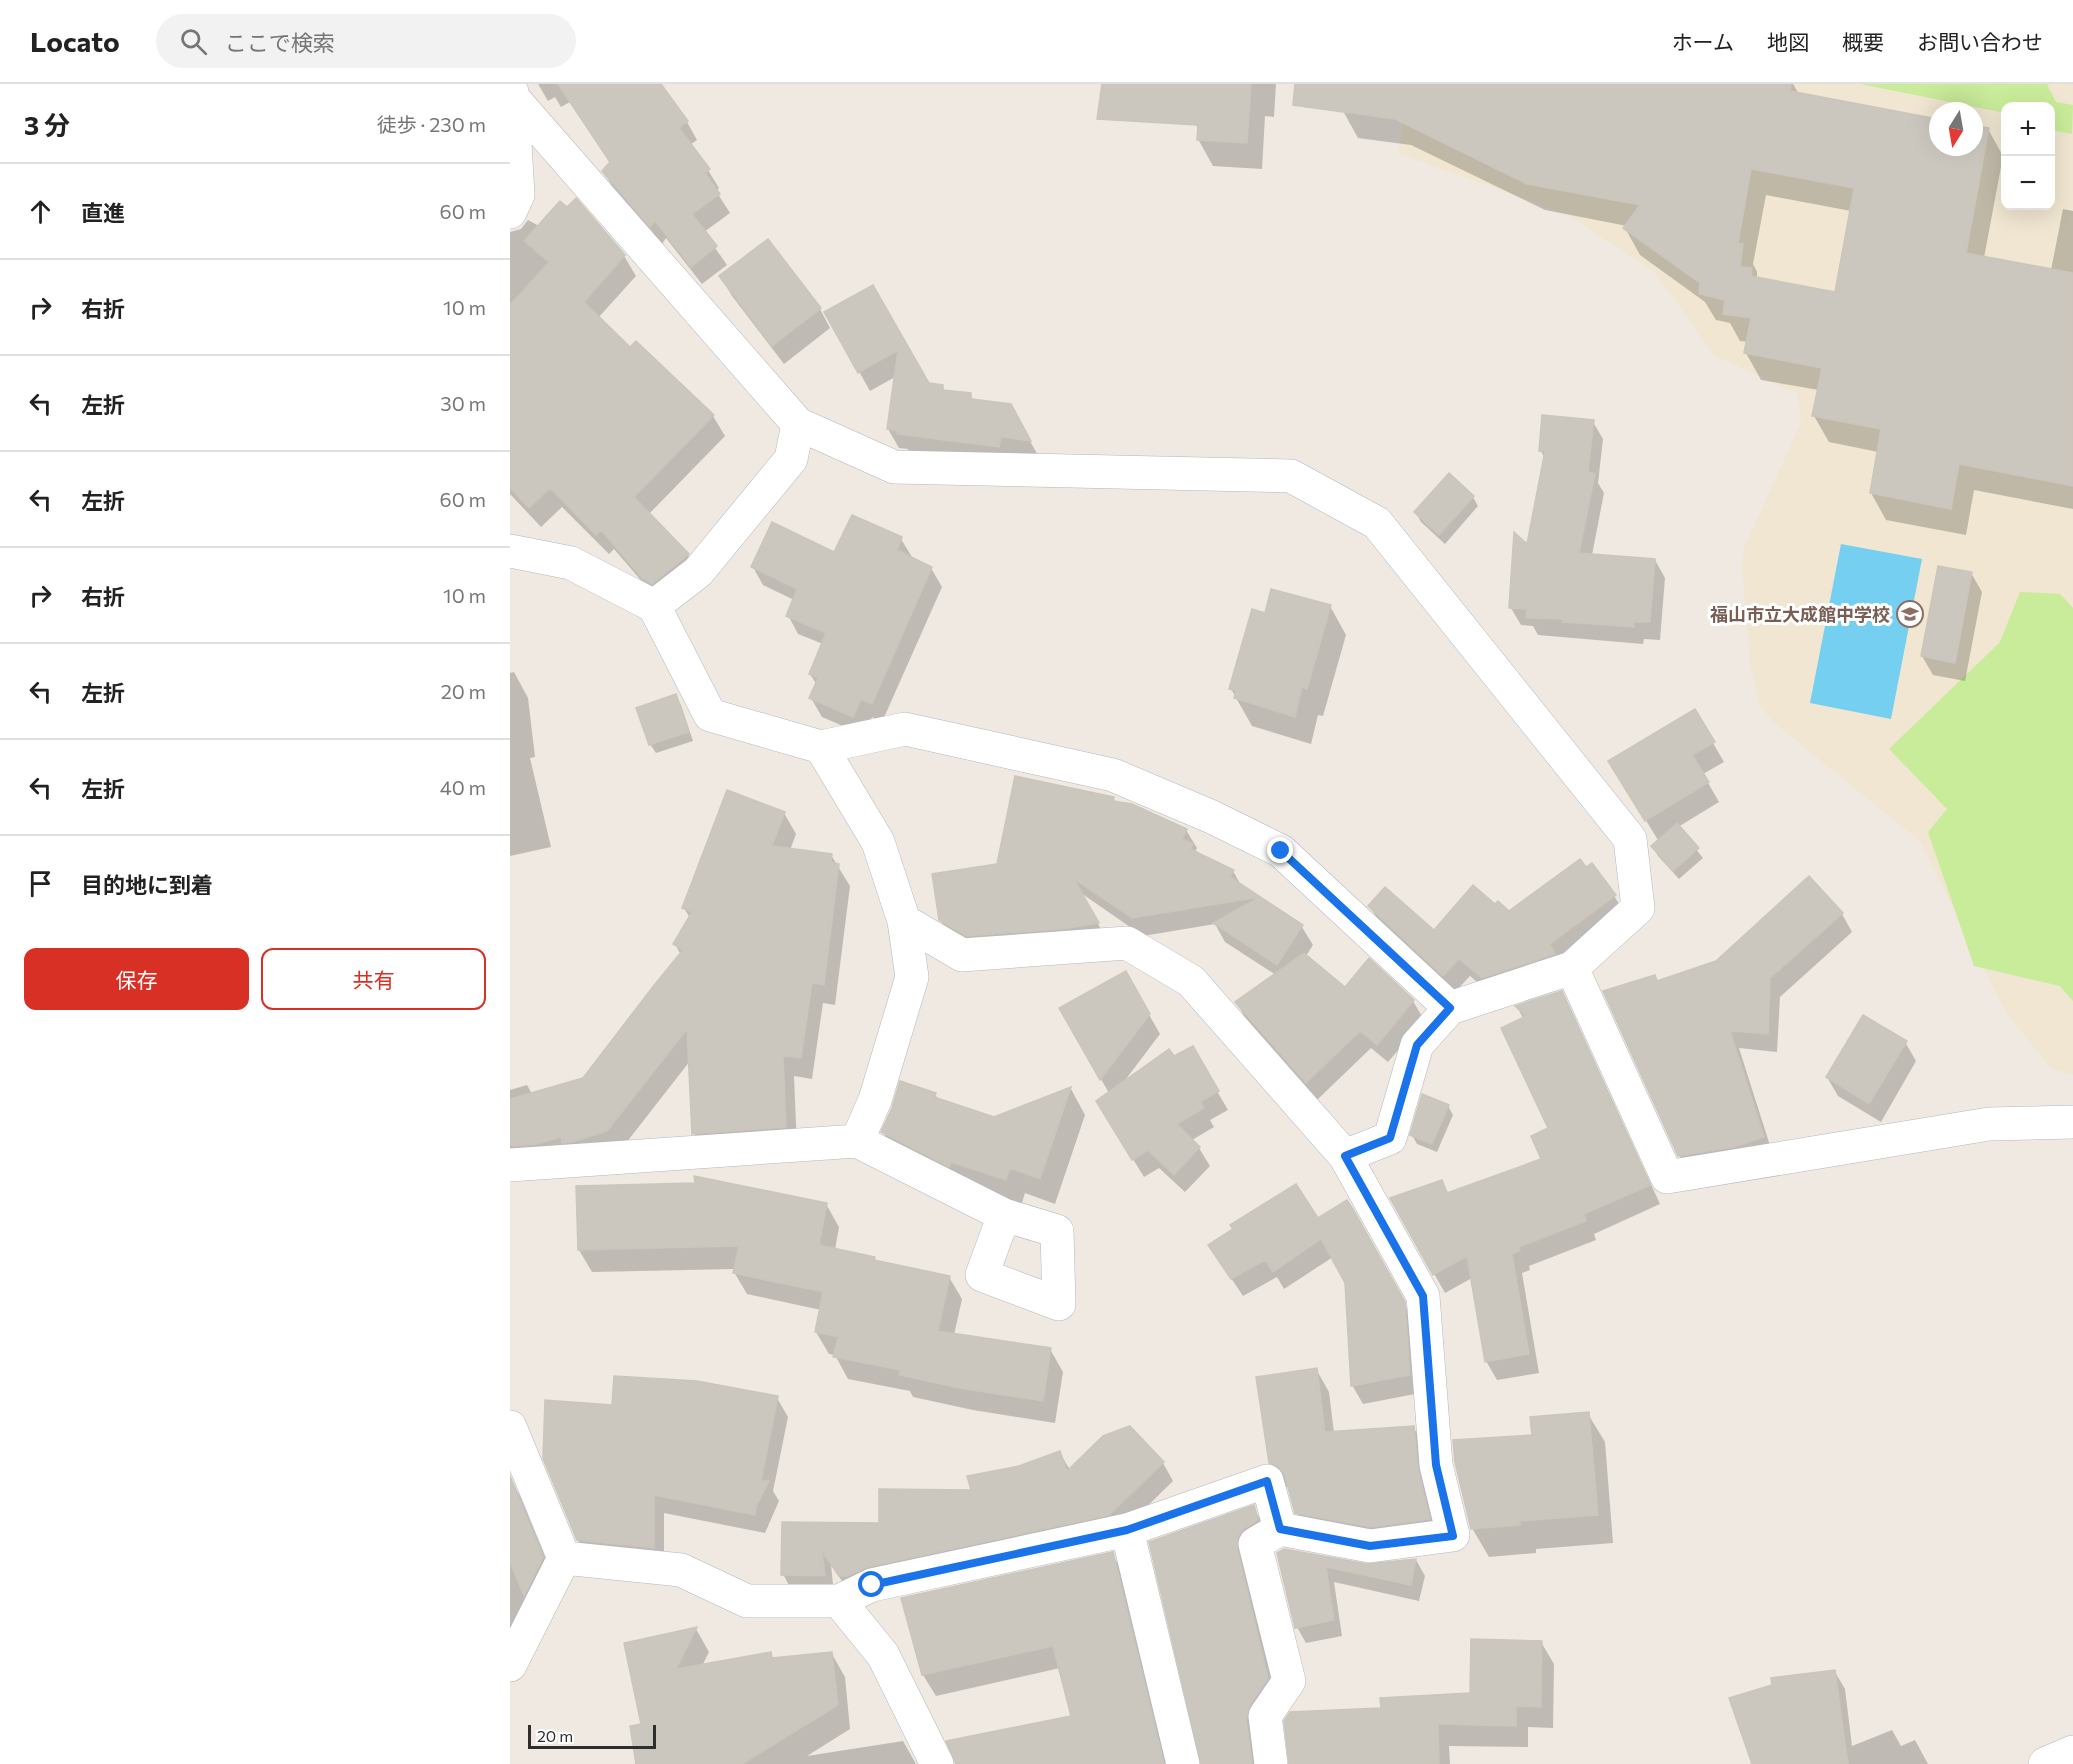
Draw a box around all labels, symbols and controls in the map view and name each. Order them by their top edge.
search box [156,14,576,68]
text: Locato [30,24,120,58]
icon: search [177,25,210,58]
text: ここで検索 [225,29,335,56]
text: ホーム [1672,29,1734,54]
text: 地図 [1767,29,1809,54]
text: 概要 [1842,29,1884,54]
text: お問い合わせ [1917,29,2043,54]
north arrow [1929,102,1983,156]
map controls [2001,102,2055,210]
button: + [2001,102,2055,156]
text: 3 分 [24,109,70,140]
text: 徒歩 · 230 m [377,112,486,136]
button: − [2001,156,2055,210]
icon: ahead [24,195,57,228]
text: 直進 [81,199,125,226]
text: 60 m [440,199,486,223]
icon: right [24,291,57,324]
text: 右折 [81,295,125,322]
text: 10 m [443,295,486,319]
icon: left [24,387,57,420]
text: 左折 [81,391,125,418]
text: 30 m [440,391,486,415]
icon: left [24,483,57,516]
text: 左折 [81,487,125,514]
text: 60 m [440,487,486,511]
icon: right [24,579,57,612]
text: 右折 [81,583,125,610]
text: 10 m [443,583,486,607]
school or university icon: 福山市立大成館中学校 [1895,599,1925,629]
place label: 福山市立大成館中学校 [1710,603,1890,625]
icon: left [24,675,57,708]
text: 左折 [81,679,125,706]
text: 20 m [441,679,486,703]
icon: left [24,771,57,804]
text: 左折 [81,775,125,802]
text: 40 m [440,775,486,799]
route end [1267,837,1293,863]
icon: arrive [24,867,57,900]
text: 目的地に到着 [81,871,213,898]
button: 保存 [24,948,249,1010]
button: 共有 [261,948,486,1010]
route start [858,1571,884,1597]
scale bar [528,1722,656,1750]
text: 20 m [537,1726,573,1745]

